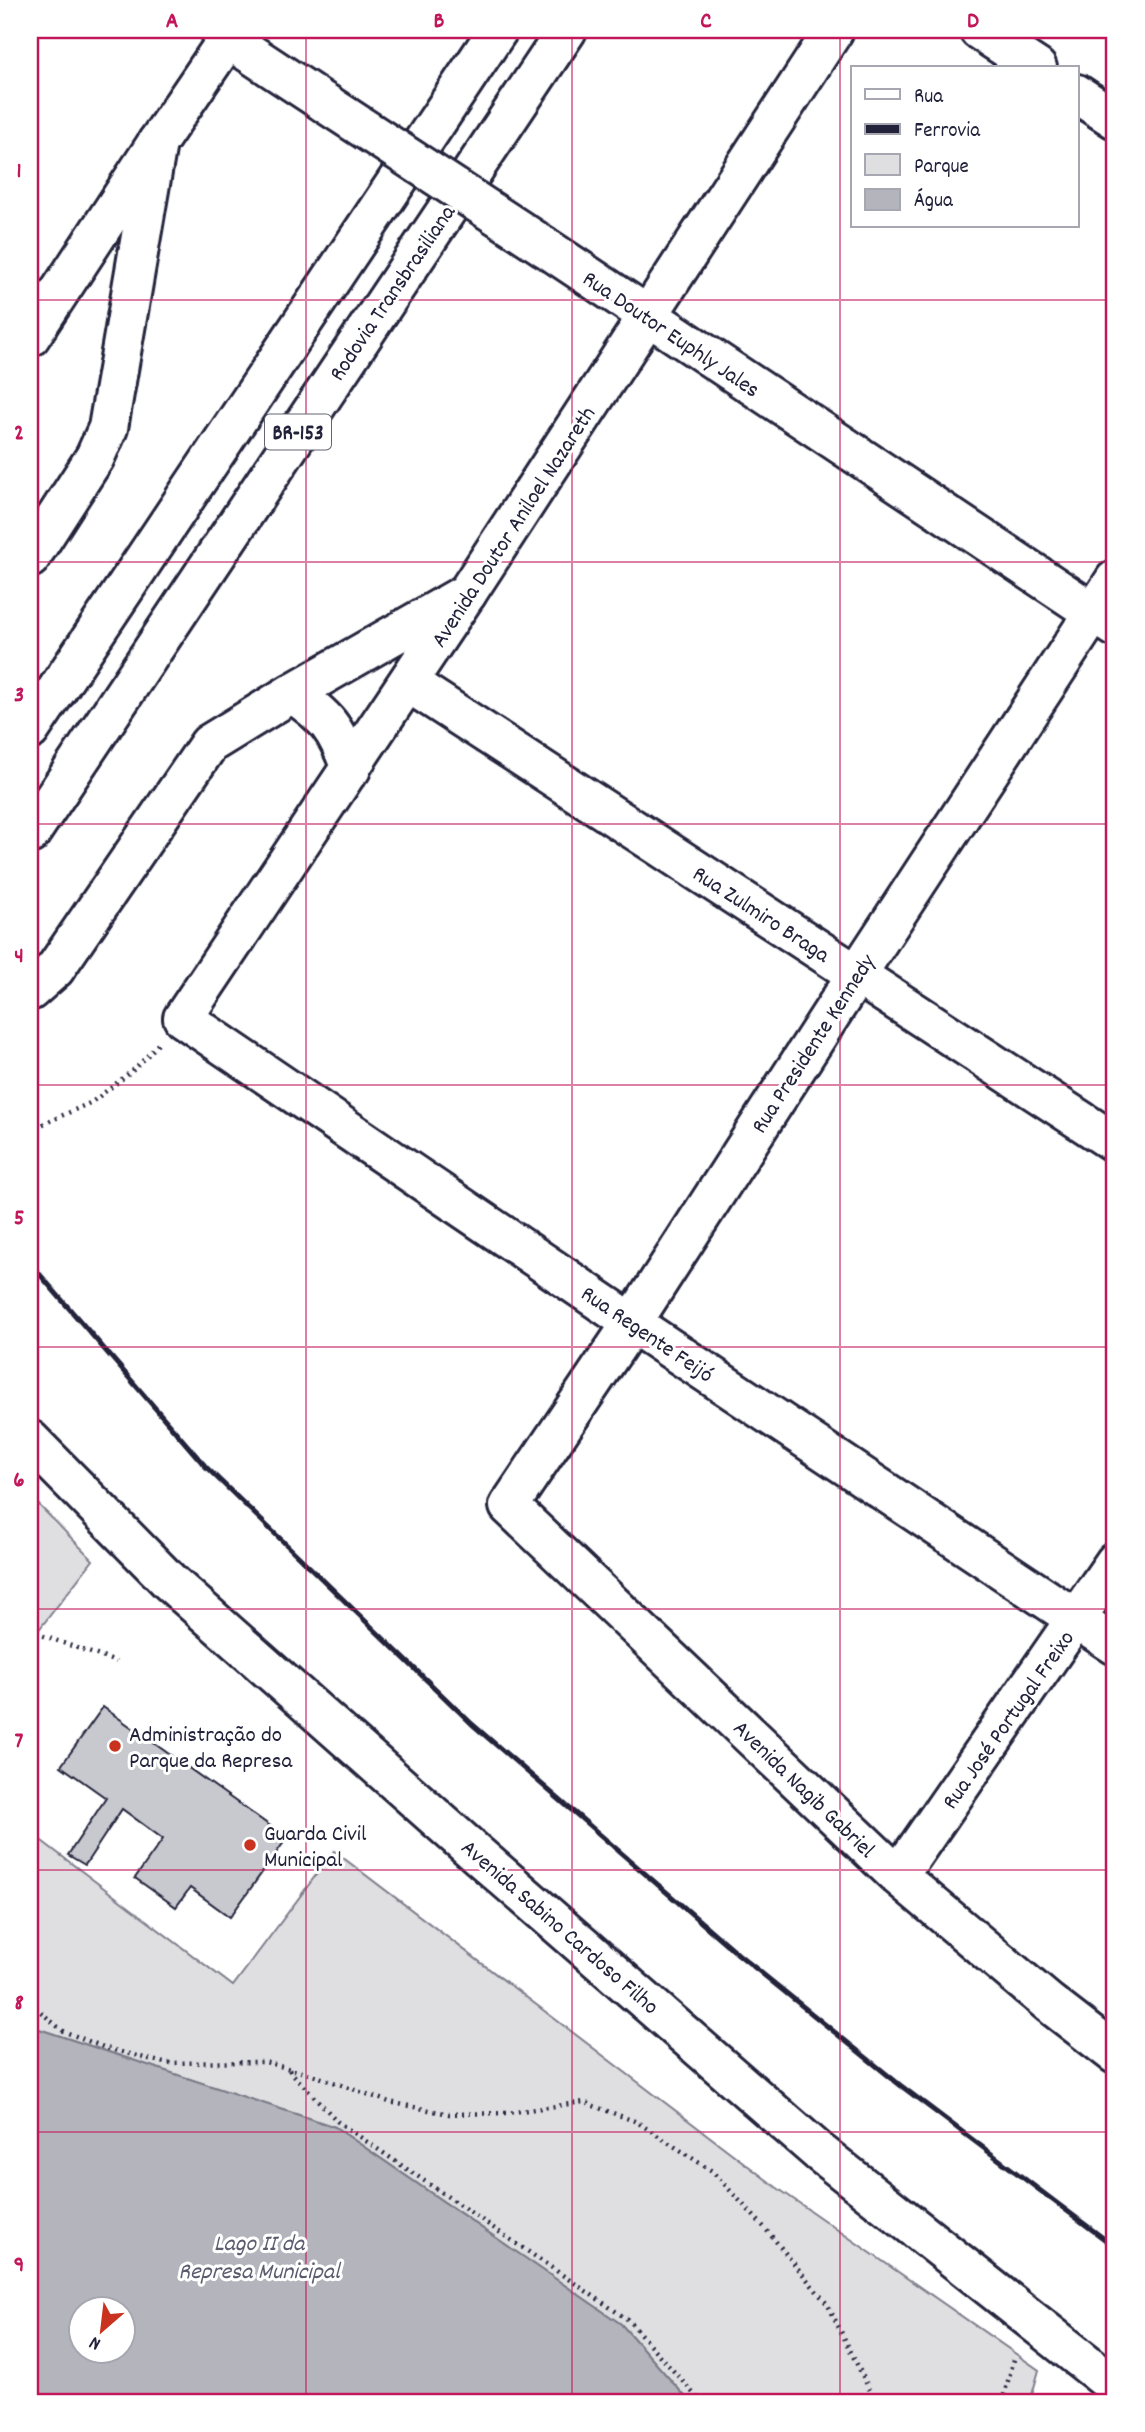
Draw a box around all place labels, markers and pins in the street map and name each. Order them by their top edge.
place label: Administração do Parque da Represa [129,1720,293,1779]
marker: Administração do Parque da Represa [107,1738,123,1754]
place label: Guarda Civil Municipal [264,1819,367,1878]
marker: Guarda Civil Municipal [242,1837,258,1853]

